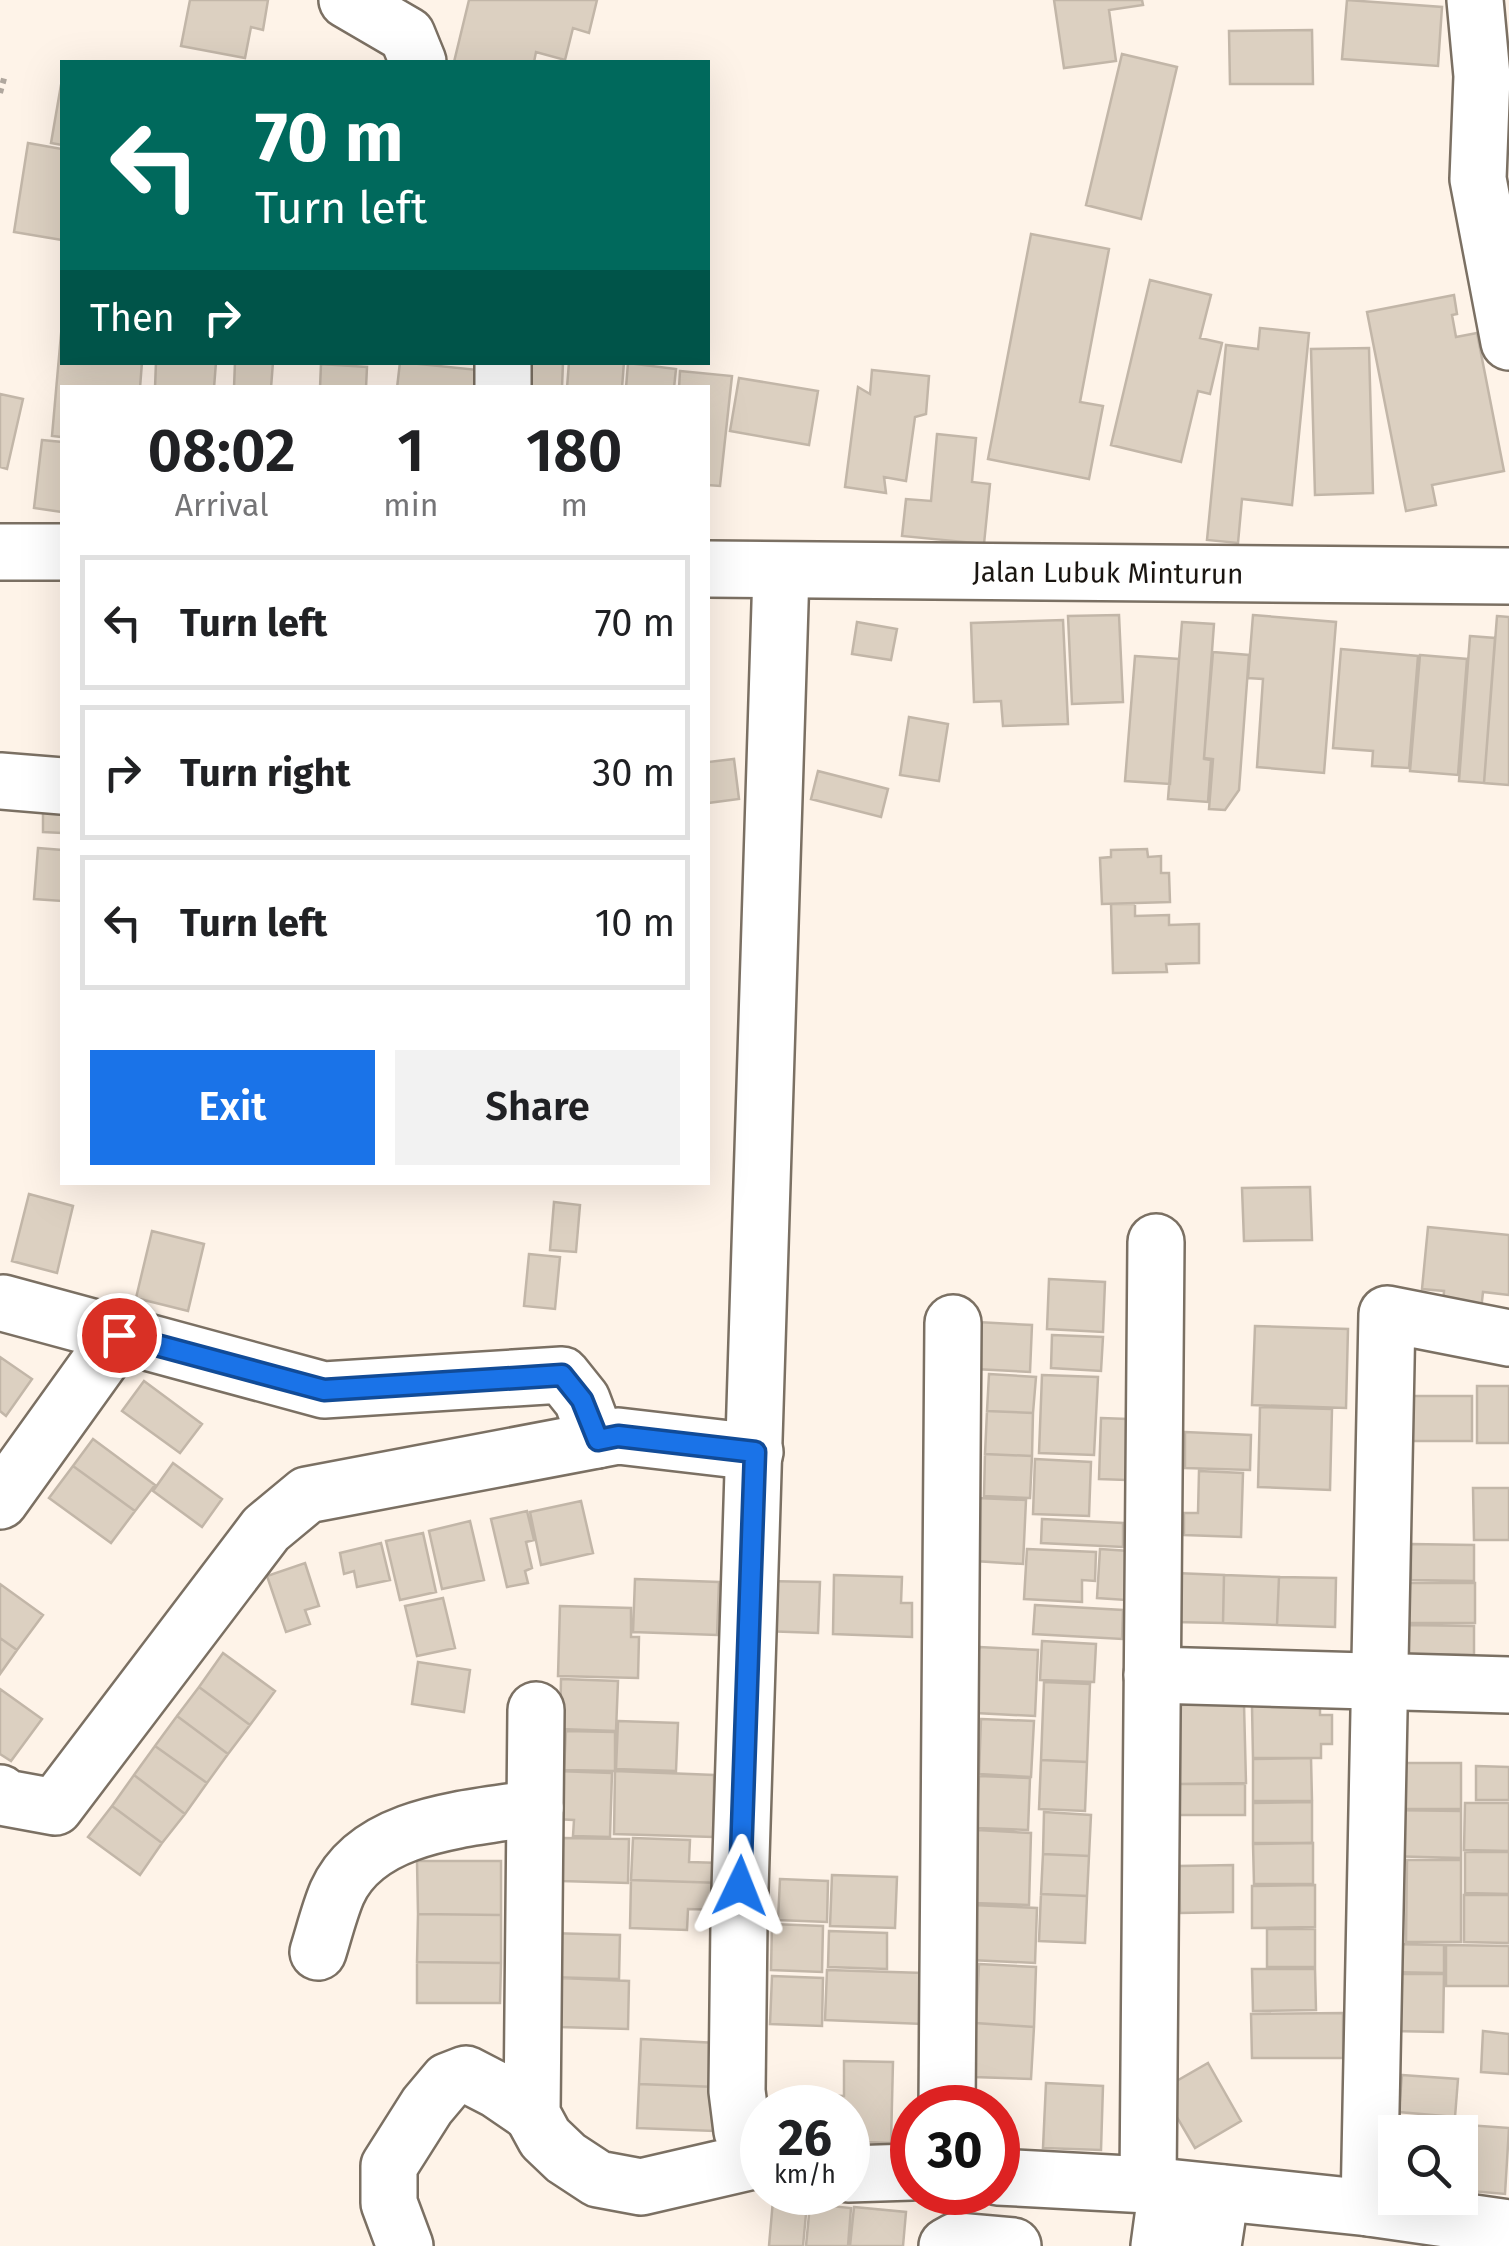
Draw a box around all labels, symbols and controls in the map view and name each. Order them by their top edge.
text: 70 m [255,96,404,180]
icon: left [90,100,220,230]
text: Turn left [255,181,427,235]
icon: right [195,290,250,345]
text: Then [90,295,175,341]
text: 08:02 [147,415,296,487]
text: 1 [397,415,425,487]
text: 180 [526,415,623,487]
text: Arrival [175,486,269,524]
text: min [383,486,439,524]
text: m [561,486,588,524]
street label: Jalan Lubuk Minturun [972,555,1244,590]
icon: left [95,595,150,650]
text: Turn left [180,600,327,646]
text: 70 m [595,600,675,646]
icon: right [95,745,150,800]
text: Turn right [180,750,350,796]
text: 30 m [592,750,675,796]
icon: left [95,895,150,950]
text: Turn left [180,900,327,946]
text: 10 m [595,900,675,946]
button: Exit [90,1050,375,1165]
button: Share [395,1050,680,1165]
pin [77,1293,162,1378]
icon: arrive [92,1308,147,1363]
position arrow [688,1834,792,1938]
speed limit sign: 30 [890,2085,1020,2215]
text: 26 [778,2108,832,2168]
map controls [1378,2115,1478,2215]
button: search [1378,2115,1478,2215]
text: km/h [774,2160,836,2190]

